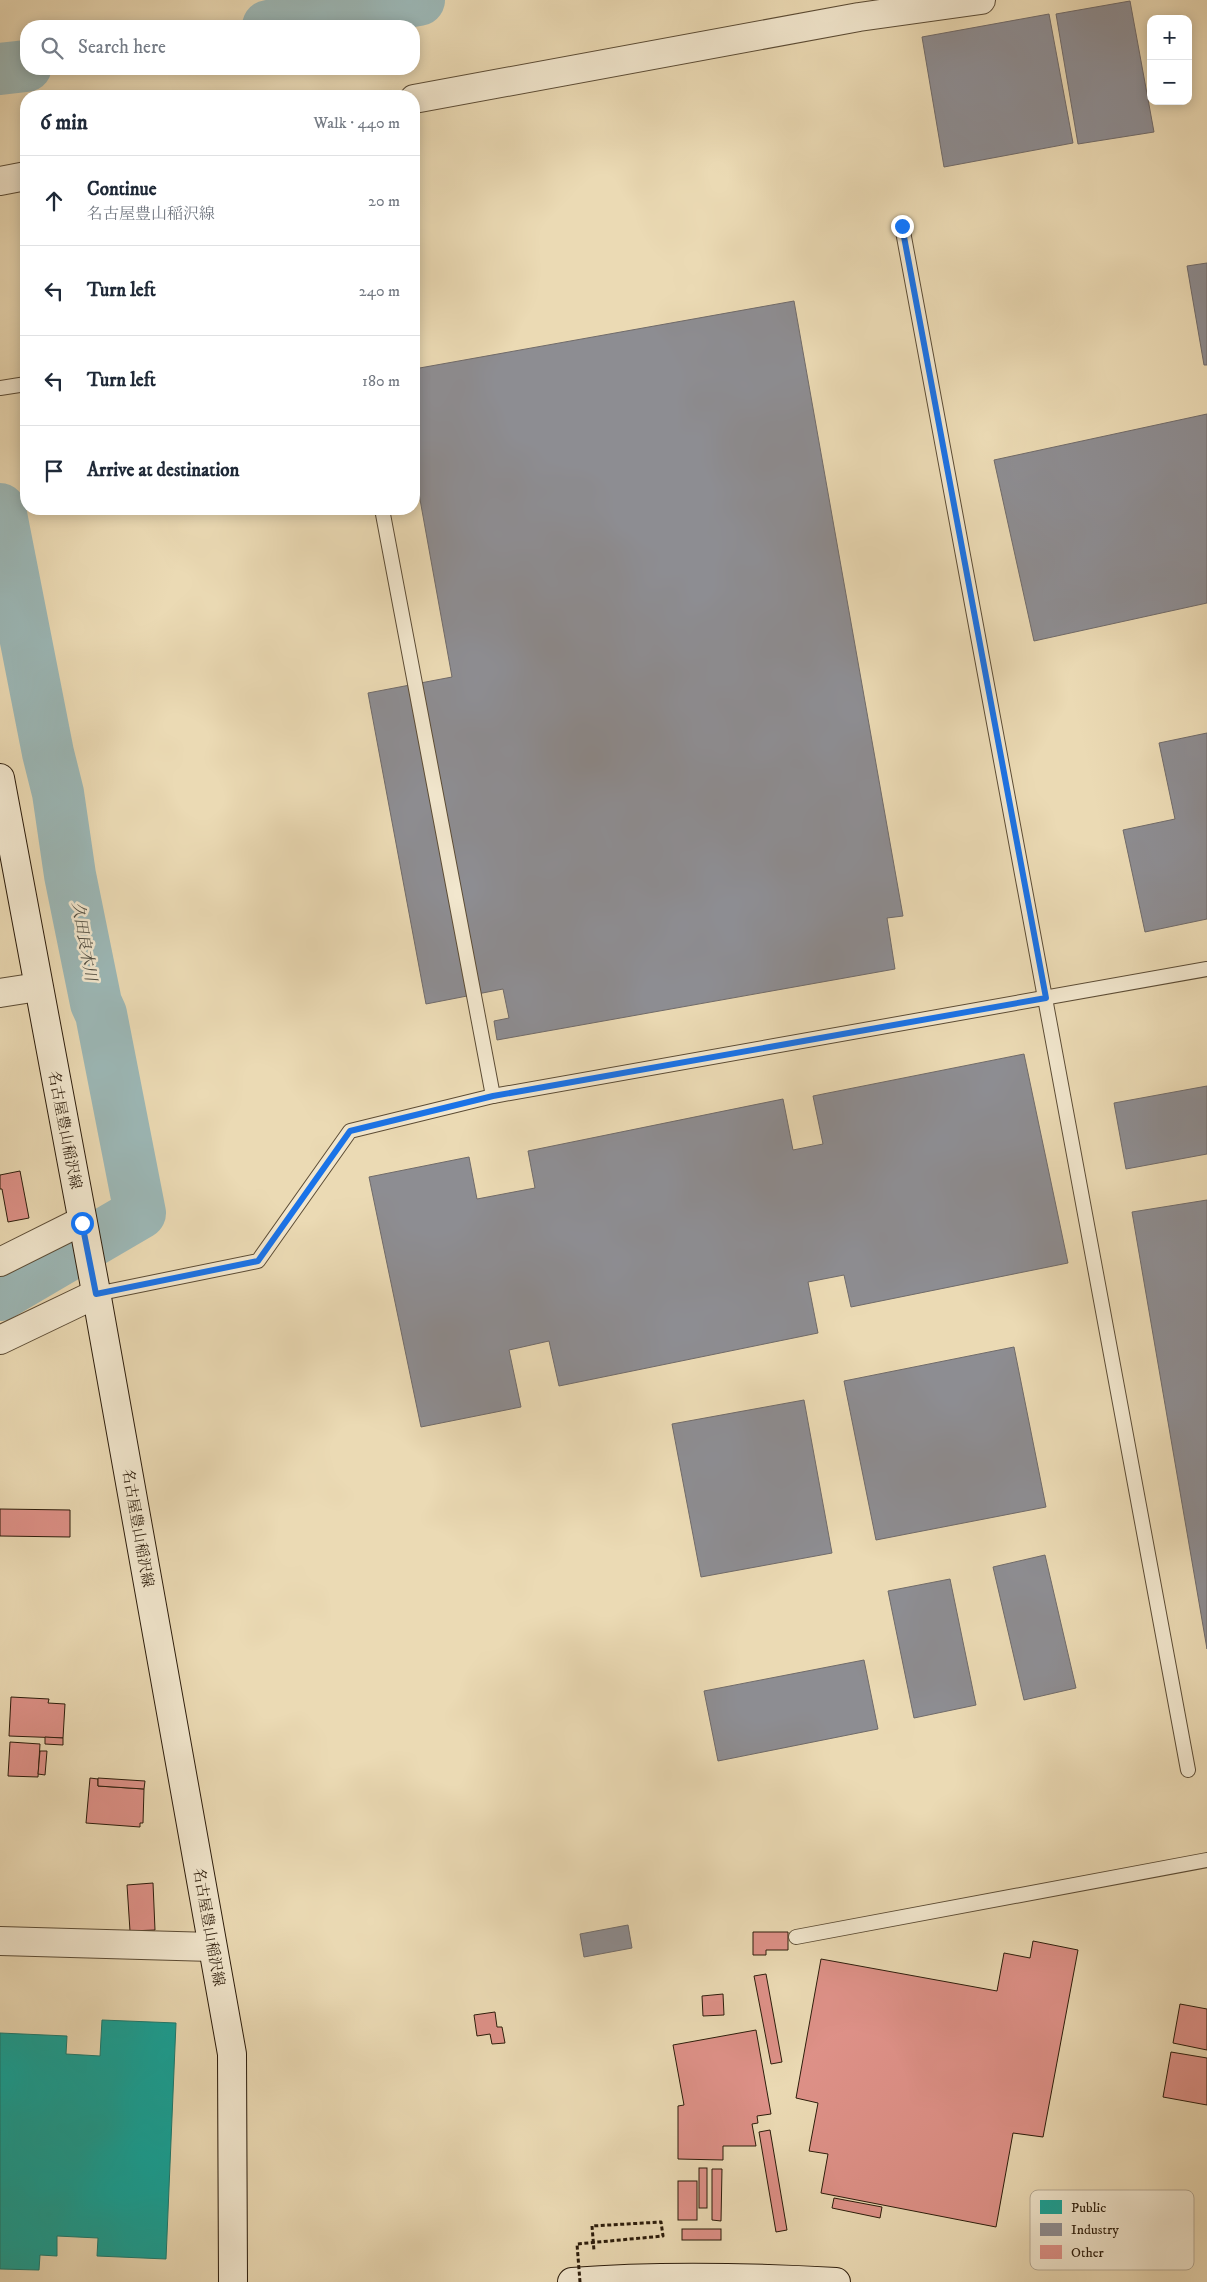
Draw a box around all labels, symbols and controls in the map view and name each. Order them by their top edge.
map controls [1147,15,1192,105]
button: + [1147,15,1192,60]
search box [20,20,420,75]
icon: search [38,34,66,62]
text: Search here [78,36,166,59]
button: − [1147,60,1192,105]
text: 6 min [40,110,88,136]
text: Walk · 440 m [314,113,400,133]
text: Continue [87,178,157,201]
icon: ahead [40,187,68,215]
text: 20 m [368,191,400,211]
text: 名古屋豊山稲沢線 [87,204,215,224]
route end [891,215,914,238]
icon: left [40,277,68,305]
text: Turn left [87,279,156,302]
text: 240 m [359,281,400,301]
icon: left [40,367,68,395]
text: Turn left [87,369,156,392]
text: 180 m [362,371,400,391]
icon: arrive [40,457,68,485]
text: Arrive at destination [87,459,239,482]
water label: 久田良木川 [67,900,101,984]
street label: 名古屋豊山稲沢線 [44,1069,85,1191]
route start [71,1212,94,1235]
street label: 名古屋豊山稲沢線 [118,1467,157,1589]
street label: 名古屋豊山稲沢線 [189,1866,228,1988]
legend [1030,2190,1194,2270]
text: Public [1071,2199,1106,2217]
text: Industry [1071,2221,1119,2239]
text: Other [1071,2244,1104,2262]

